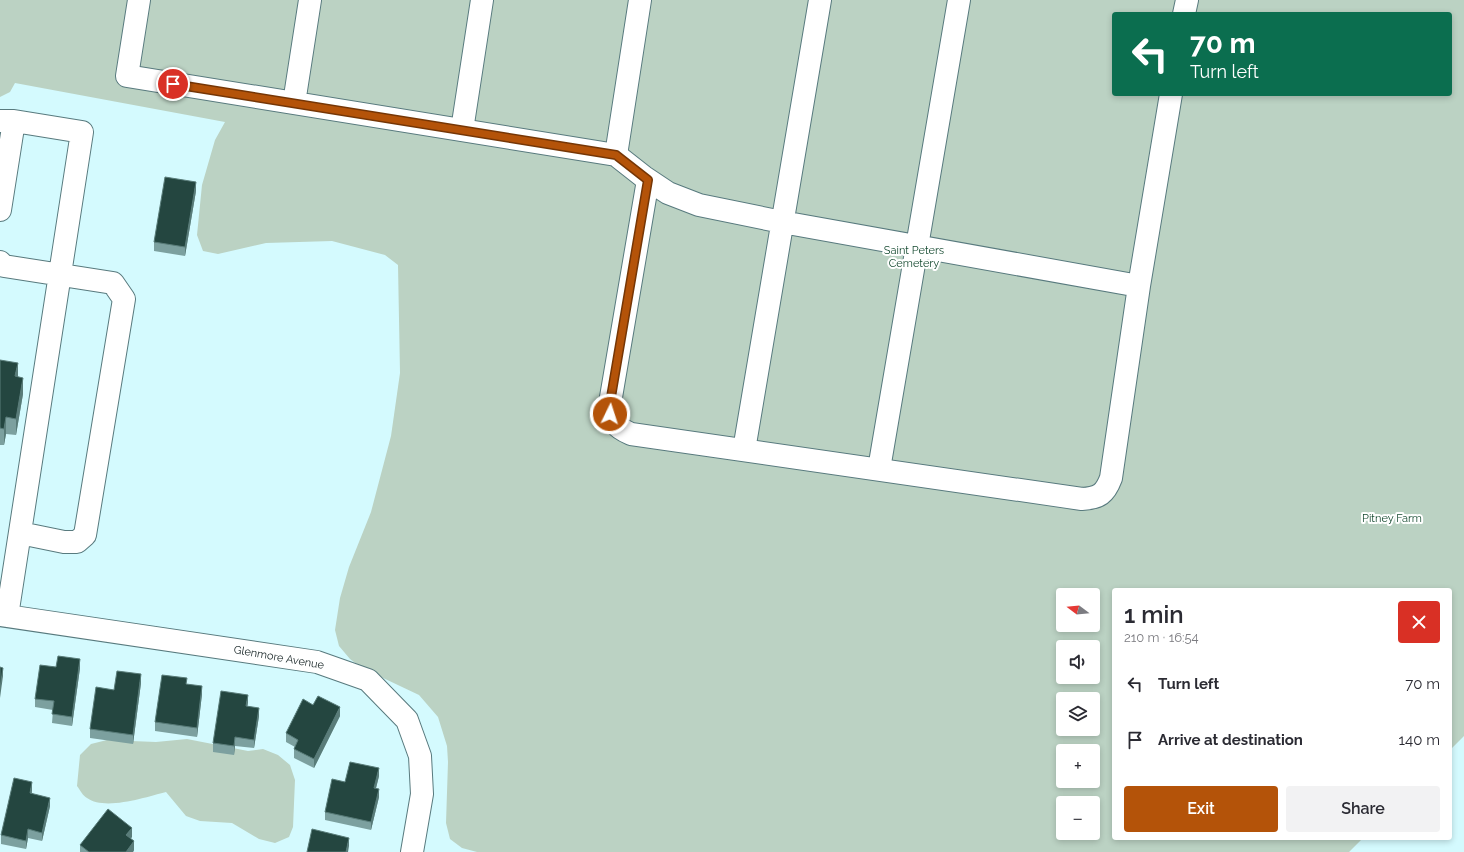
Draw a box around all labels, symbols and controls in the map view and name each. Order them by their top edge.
text: 70 m [1190,27,1256,60]
icon: left [1124,28,1176,80]
text: Turn left [1190,61,1259,82]
pin [156,67,190,101]
icon: arrive [162,73,184,95]
park label: Saint Peters Cemetery [884,244,944,270]
position arrow [589,393,631,435]
park label: Pitney Farm [1362,512,1422,525]
north arrow [1056,588,1100,632]
map controls [1056,588,1100,840]
text: 1 min [1124,600,1184,629]
button: close [1398,601,1440,643]
text: 210 m · 16:54 [1124,630,1199,645]
button: sound [1056,640,1100,684]
street label: Glenmore Avenue [233,643,326,672]
icon: left [1124,673,1146,695]
text: Turn left [1158,675,1219,693]
text: 70 m [1405,675,1440,693]
button: layers [1056,692,1100,736]
icon: arrive [1124,729,1146,751]
text: Arrive at destination [1158,731,1303,749]
text: 140 m [1399,731,1440,749]
button: + [1056,744,1100,788]
button: Exit [1124,786,1278,832]
button: Share [1286,786,1440,832]
button: − [1056,796,1100,840]

